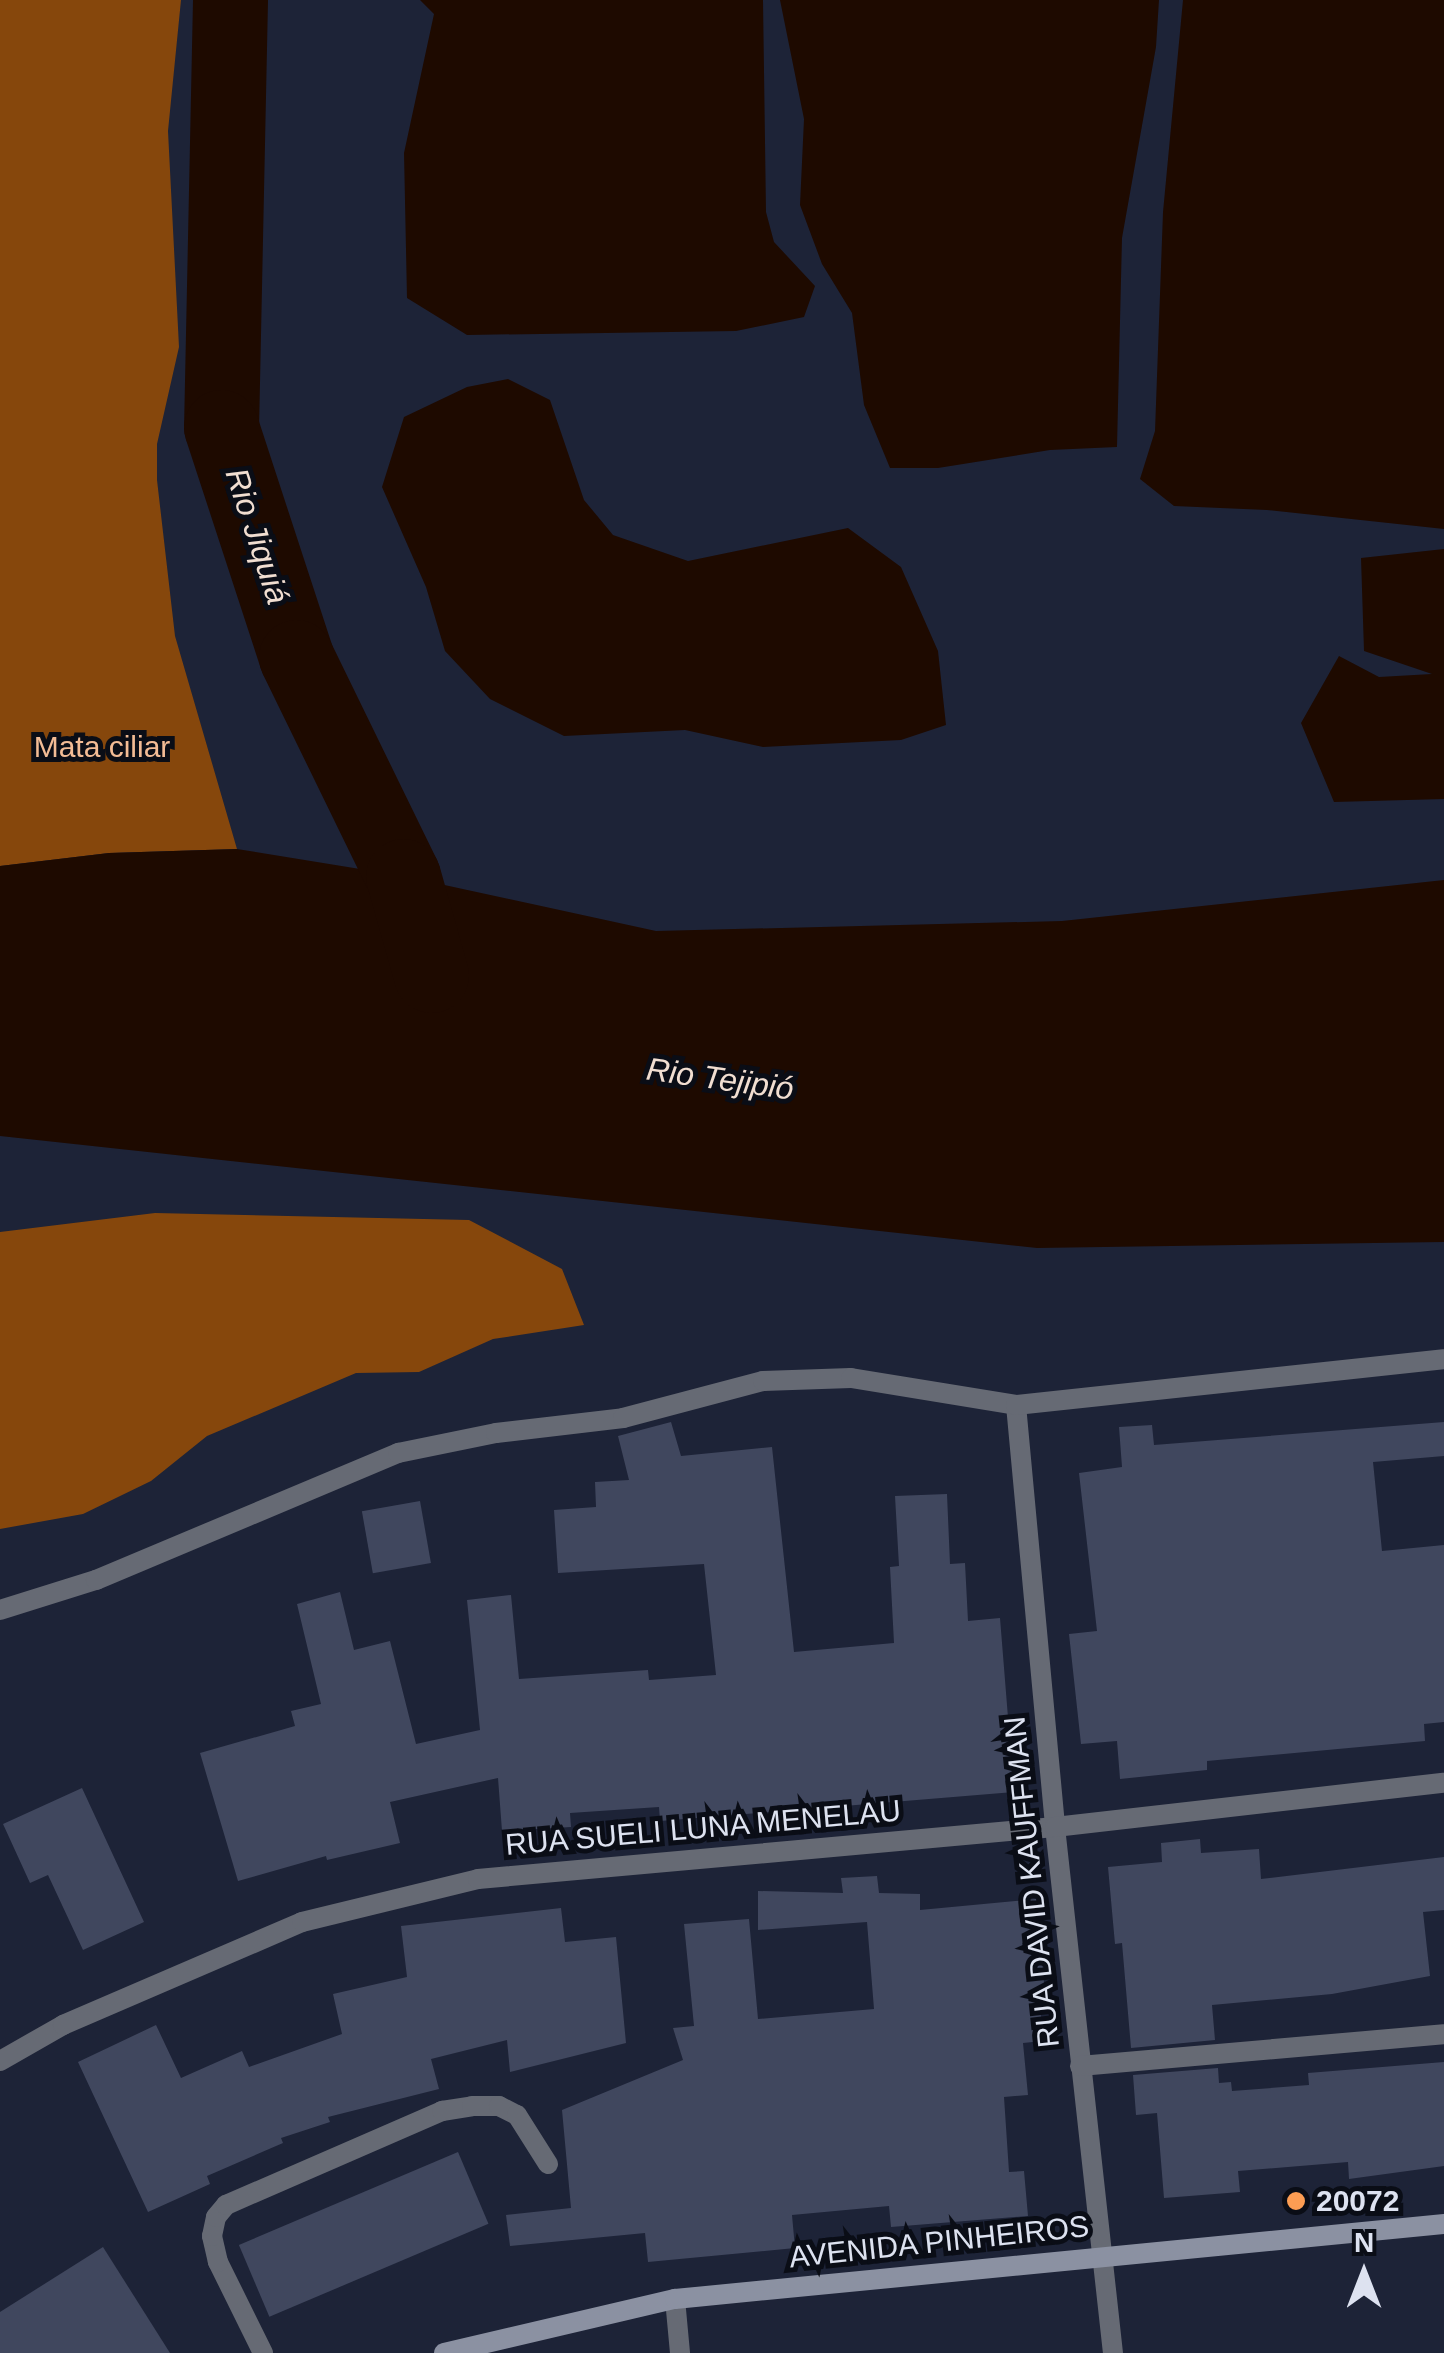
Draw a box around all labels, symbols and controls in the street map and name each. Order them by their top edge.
water label: Rio Jiquiá [217,463,297,609]
park label: Mata ciliar [34,729,170,765]
water label: Rio Tejipió [644,1050,796,1108]
street label: RUA DAVID KAUFFMAN [997,1714,1067,2050]
street label: RUA SUELI LUNA MENELAU [502,1793,904,1863]
place label: 20072 [1316,2183,1399,2219]
marker: 20072 [1285,2190,1307,2212]
street label: AVENIDA PINHEIROS [787,2208,1091,2276]
north arrow [1314,2223,1414,2323]
text: N [1354,2227,1374,2258]

